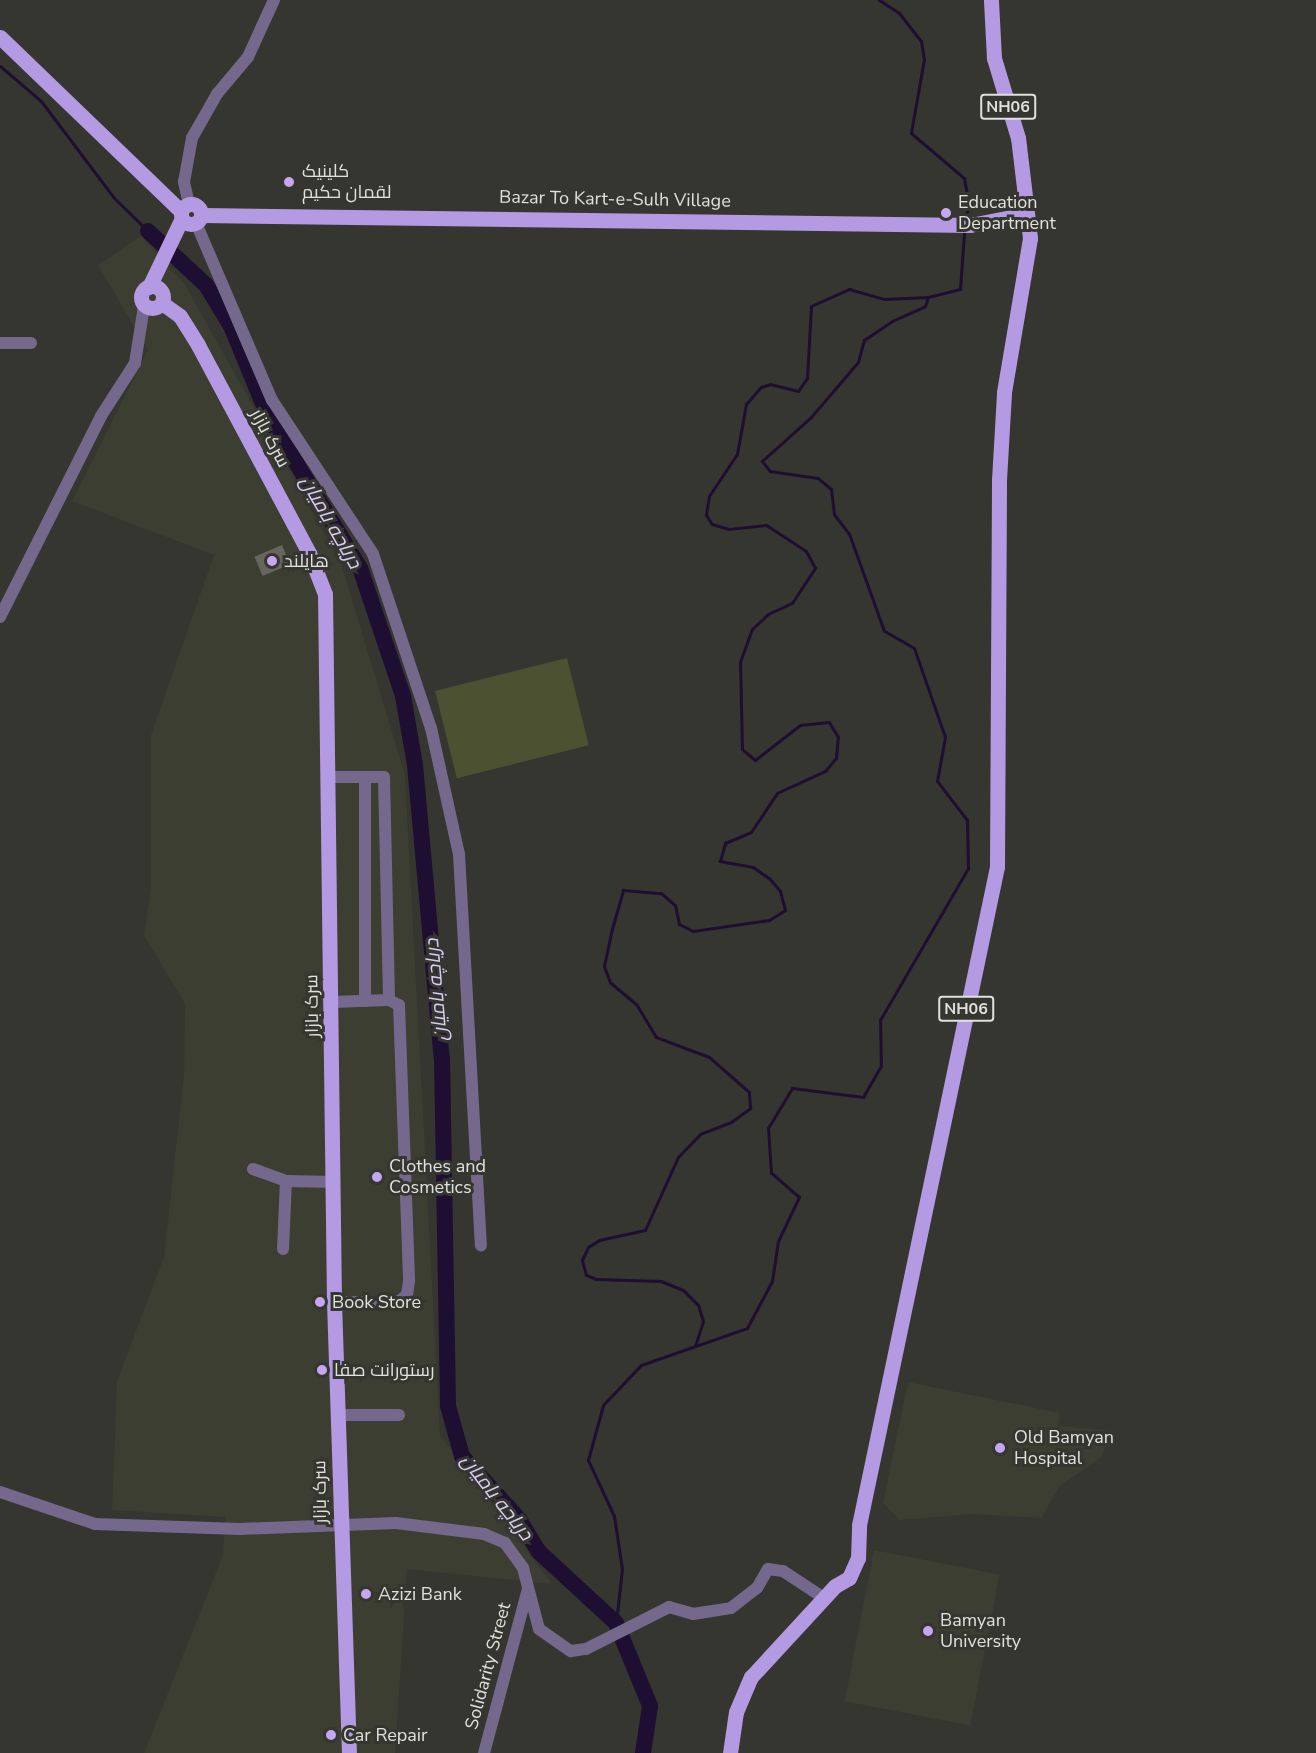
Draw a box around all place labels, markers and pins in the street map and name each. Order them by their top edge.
place label: کلینیک لقمان حکیم [302,161,392,204]
marker: کلینیک لقمان حکیم [280,173,298,191]
place label: Education Department [958,192,1056,234]
marker: Education Department [939,206,953,220]
place label: هایلند [284,550,329,572]
marker: هایلند [265,554,279,568]
place label: Clothes and Cosmetics [389,1156,486,1198]
marker: Clothes and Cosmetics [370,1170,384,1184]
place label: Book Store [332,1291,421,1313]
marker: Book Store [313,1295,327,1309]
place label: رستورانت صفا [334,1359,435,1381]
marker: رستورانت صفا [315,1363,329,1377]
place label: Old Bamyan Hospital [1014,1427,1114,1470]
marker: Old Bamyan Hospital [991,1439,1009,1457]
place label: Azizi Bank [378,1583,462,1605]
marker: Azizi Bank [359,1587,373,1601]
place label: Bamyan University [940,1610,1021,1652]
marker: Bamyan University [921,1624,935,1638]
place label: Car Repair [343,1724,427,1746]
marker: Car Repair [324,1728,338,1742]

